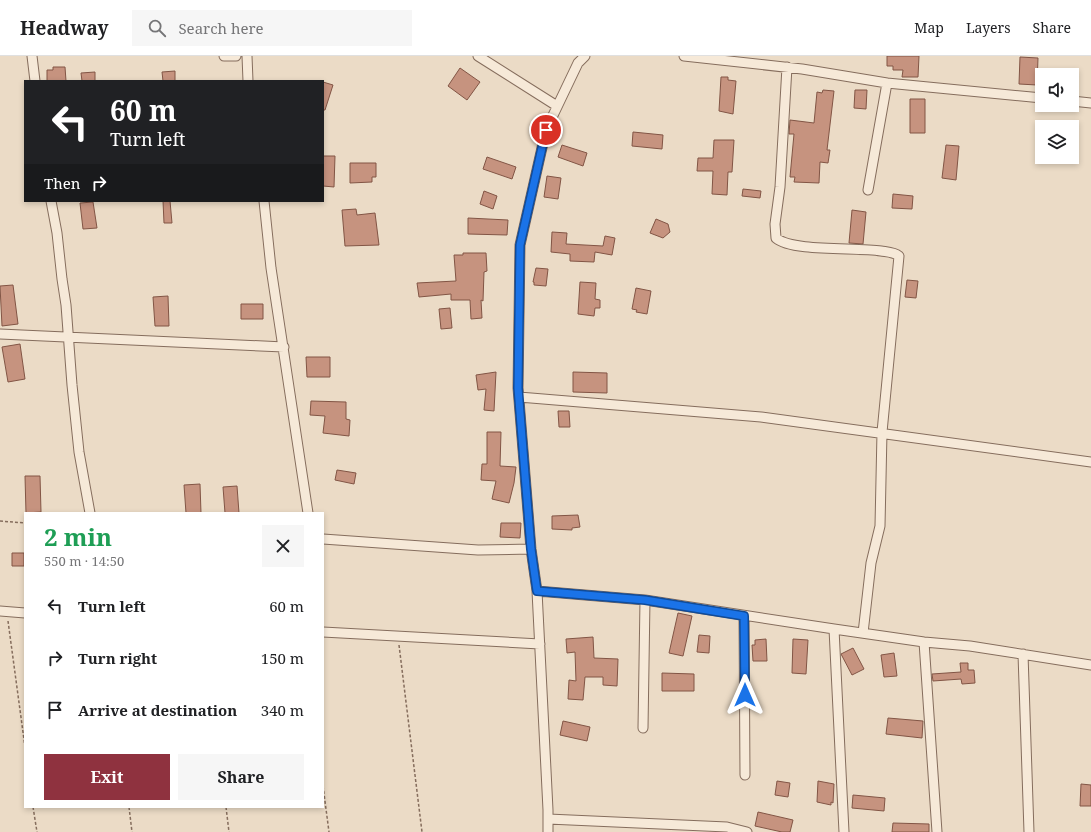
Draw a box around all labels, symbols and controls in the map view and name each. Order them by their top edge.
search box [132,10,412,46]
text: Headway [20,15,108,41]
icon: search [146,17,168,39]
text: Search here [178,18,264,38]
text: Map [914,18,944,37]
text: Layers [966,18,1011,37]
text: Share [1033,18,1071,37]
map controls [1035,68,1079,164]
button: sound [1035,68,1079,112]
text: 60 m [110,91,177,129]
icon: left [44,96,96,148]
pin [529,113,563,147]
icon: arrive [535,119,557,141]
button: layers [1035,120,1079,164]
text: Turn left [110,127,185,151]
icon: right [88,172,110,194]
text: Then [44,173,80,193]
text: 2 min [44,520,112,553]
button: close [262,525,304,567]
text: 550 m · 14:50 [44,552,124,570]
icon: left [44,595,66,617]
text: Turn left [78,596,146,616]
text: 60 m [269,596,304,616]
icon: right [44,647,66,669]
text: Turn right [78,648,157,668]
text: 150 m [261,648,304,668]
position arrow [724,674,766,716]
icon: arrive [44,699,66,721]
text: Arrive at destination [78,700,237,720]
text: 340 m [261,700,304,720]
button: Exit [44,754,170,800]
button: Share [178,754,304,800]

